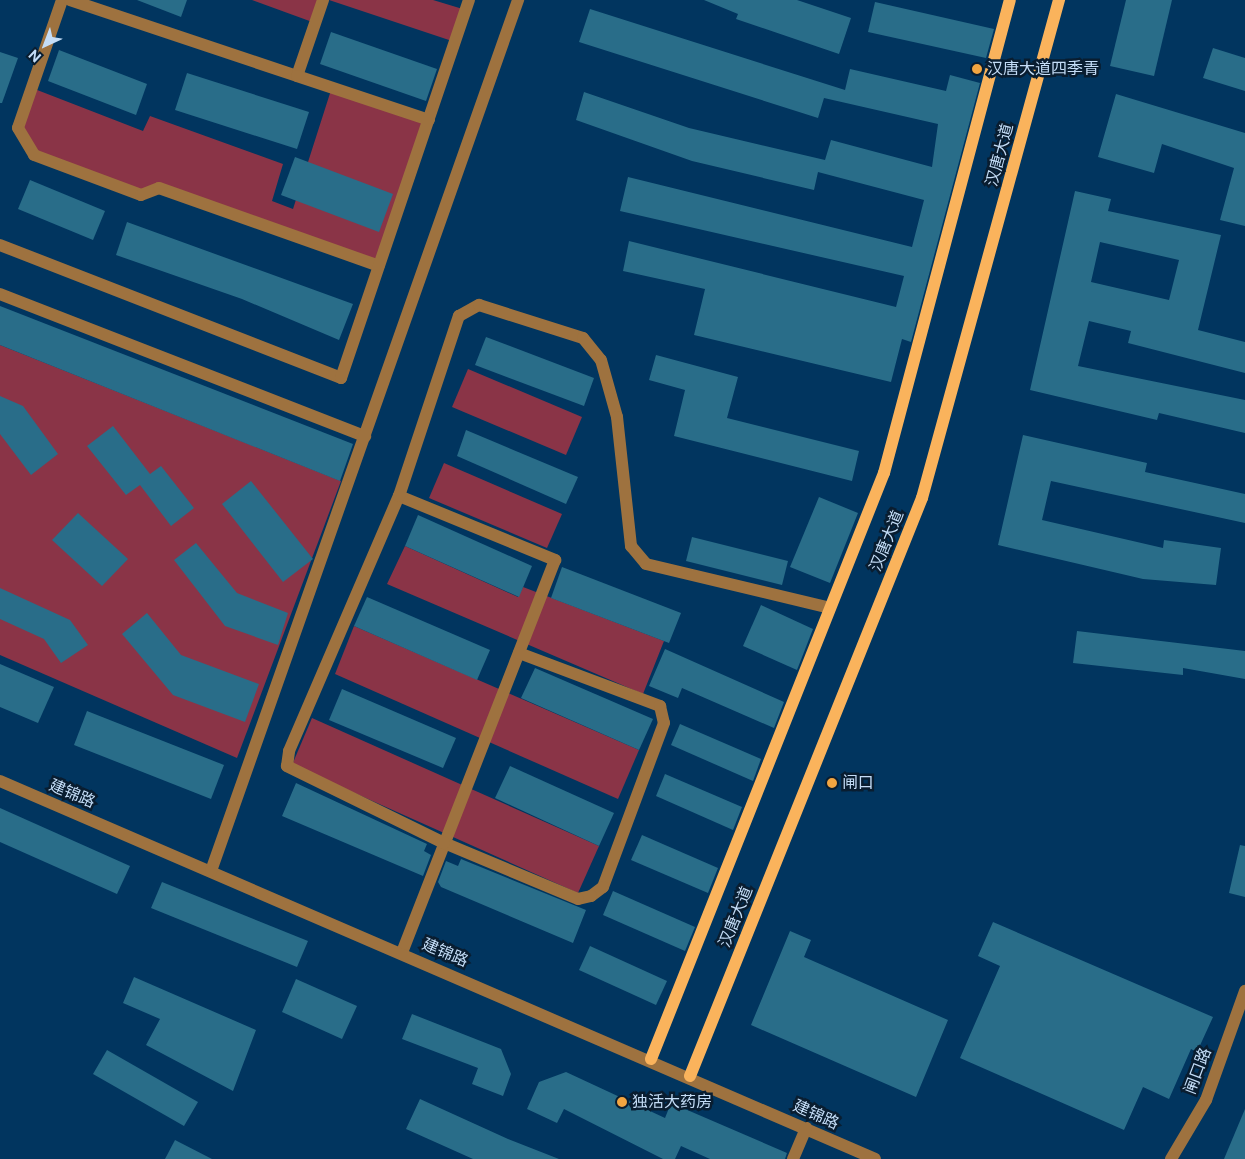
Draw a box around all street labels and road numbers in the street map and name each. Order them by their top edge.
street label: 汉唐大道 [982,122,1018,188]
street label: 汉唐大道 [866,508,908,574]
street label: 建锦路 [46,776,98,812]
street label: 汉唐大道 [715,884,757,950]
street label: 建锦路 [419,935,471,971]
street label: 闸口路 [1180,1045,1216,1097]
street label: 建锦路 [790,1096,842,1134]

